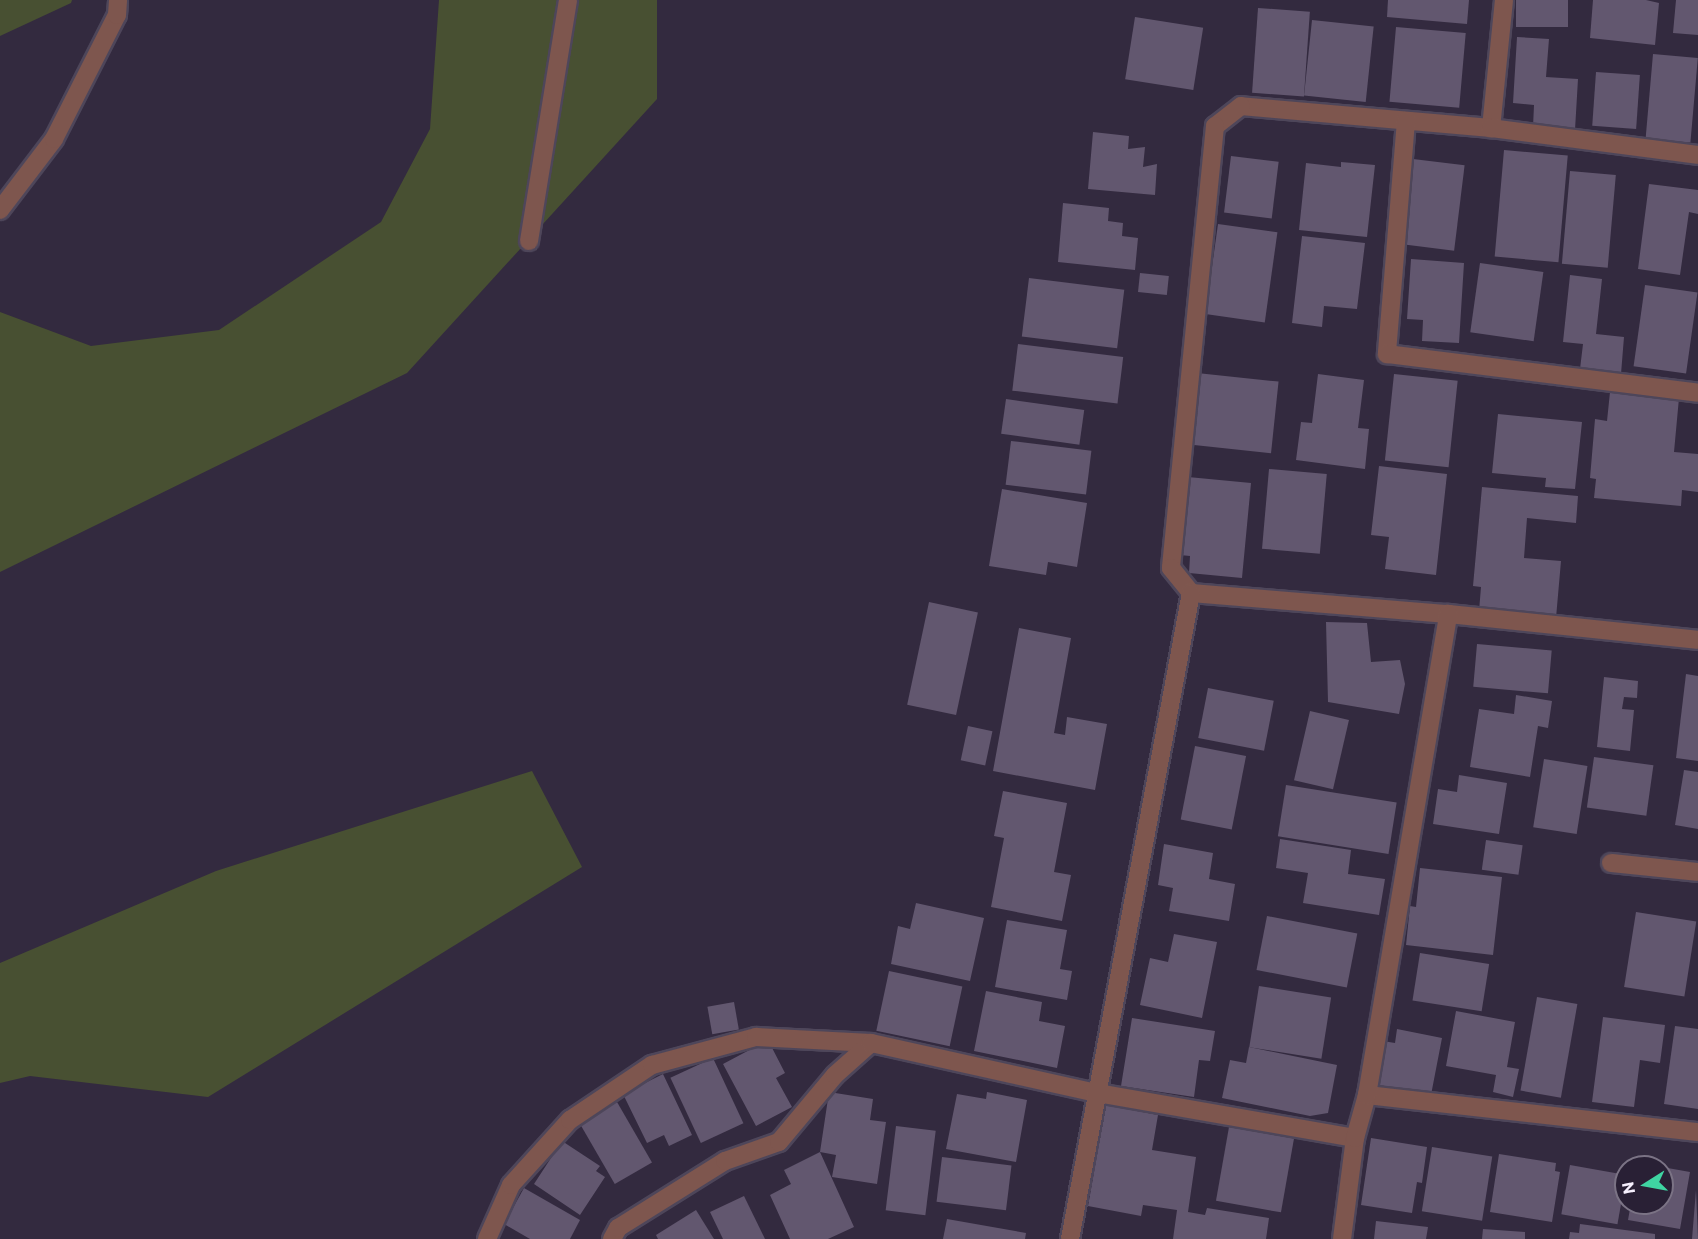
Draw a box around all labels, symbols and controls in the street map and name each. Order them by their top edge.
north arrow [1614,1155,1674,1215]
text: N [1617,1180,1638,1196]

